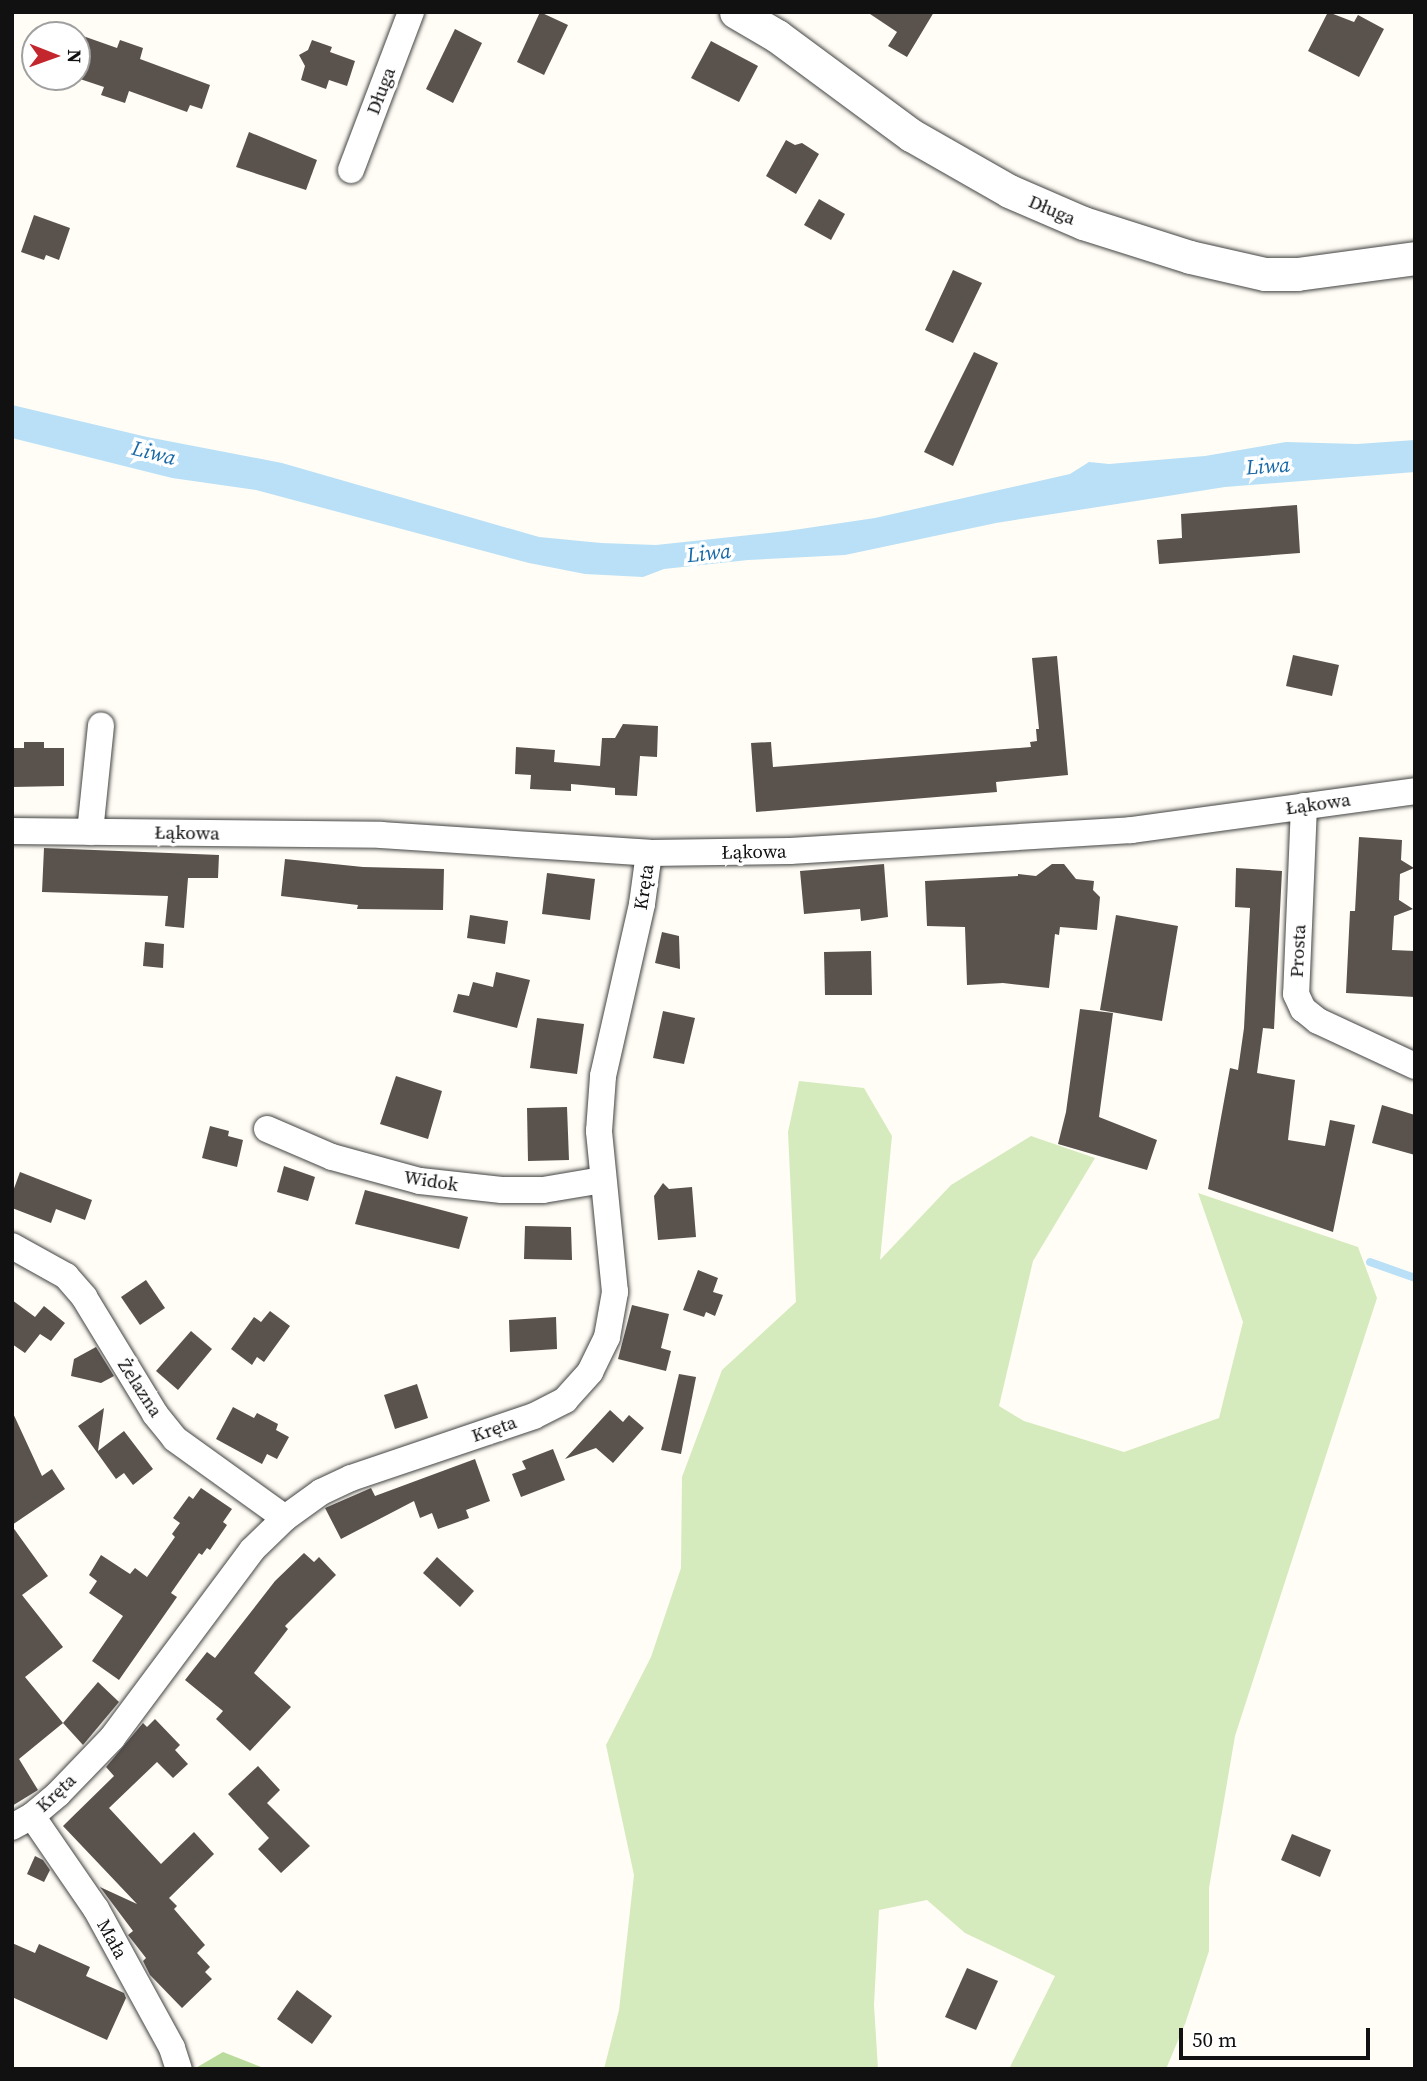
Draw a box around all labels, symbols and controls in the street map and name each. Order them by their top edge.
north arrow [21,21,91,91]
text: N [62,49,88,63]
street label: Długa [362,64,400,118]
street label: Długa [1025,190,1079,230]
water label: Liwa [129,435,179,471]
water label: Liwa [1245,452,1291,480]
water label: Liwa [686,538,732,568]
street label: Łąkowa [1284,788,1352,820]
street label: Łąkowa [154,821,220,845]
street label: Łąkowa [721,840,787,864]
street label: Kręta [629,862,659,912]
street label: Prosta [1285,924,1311,978]
street label: Widok [402,1165,460,1197]
street label: Żelazna [113,1355,167,1421]
street label: Kręta [469,1411,519,1447]
street label: Kręta [31,1769,81,1817]
street label: Mała [92,1915,132,1963]
scale bar [1182,2014,1373,2058]
text: 50 m [1192,2025,1237,2054]

